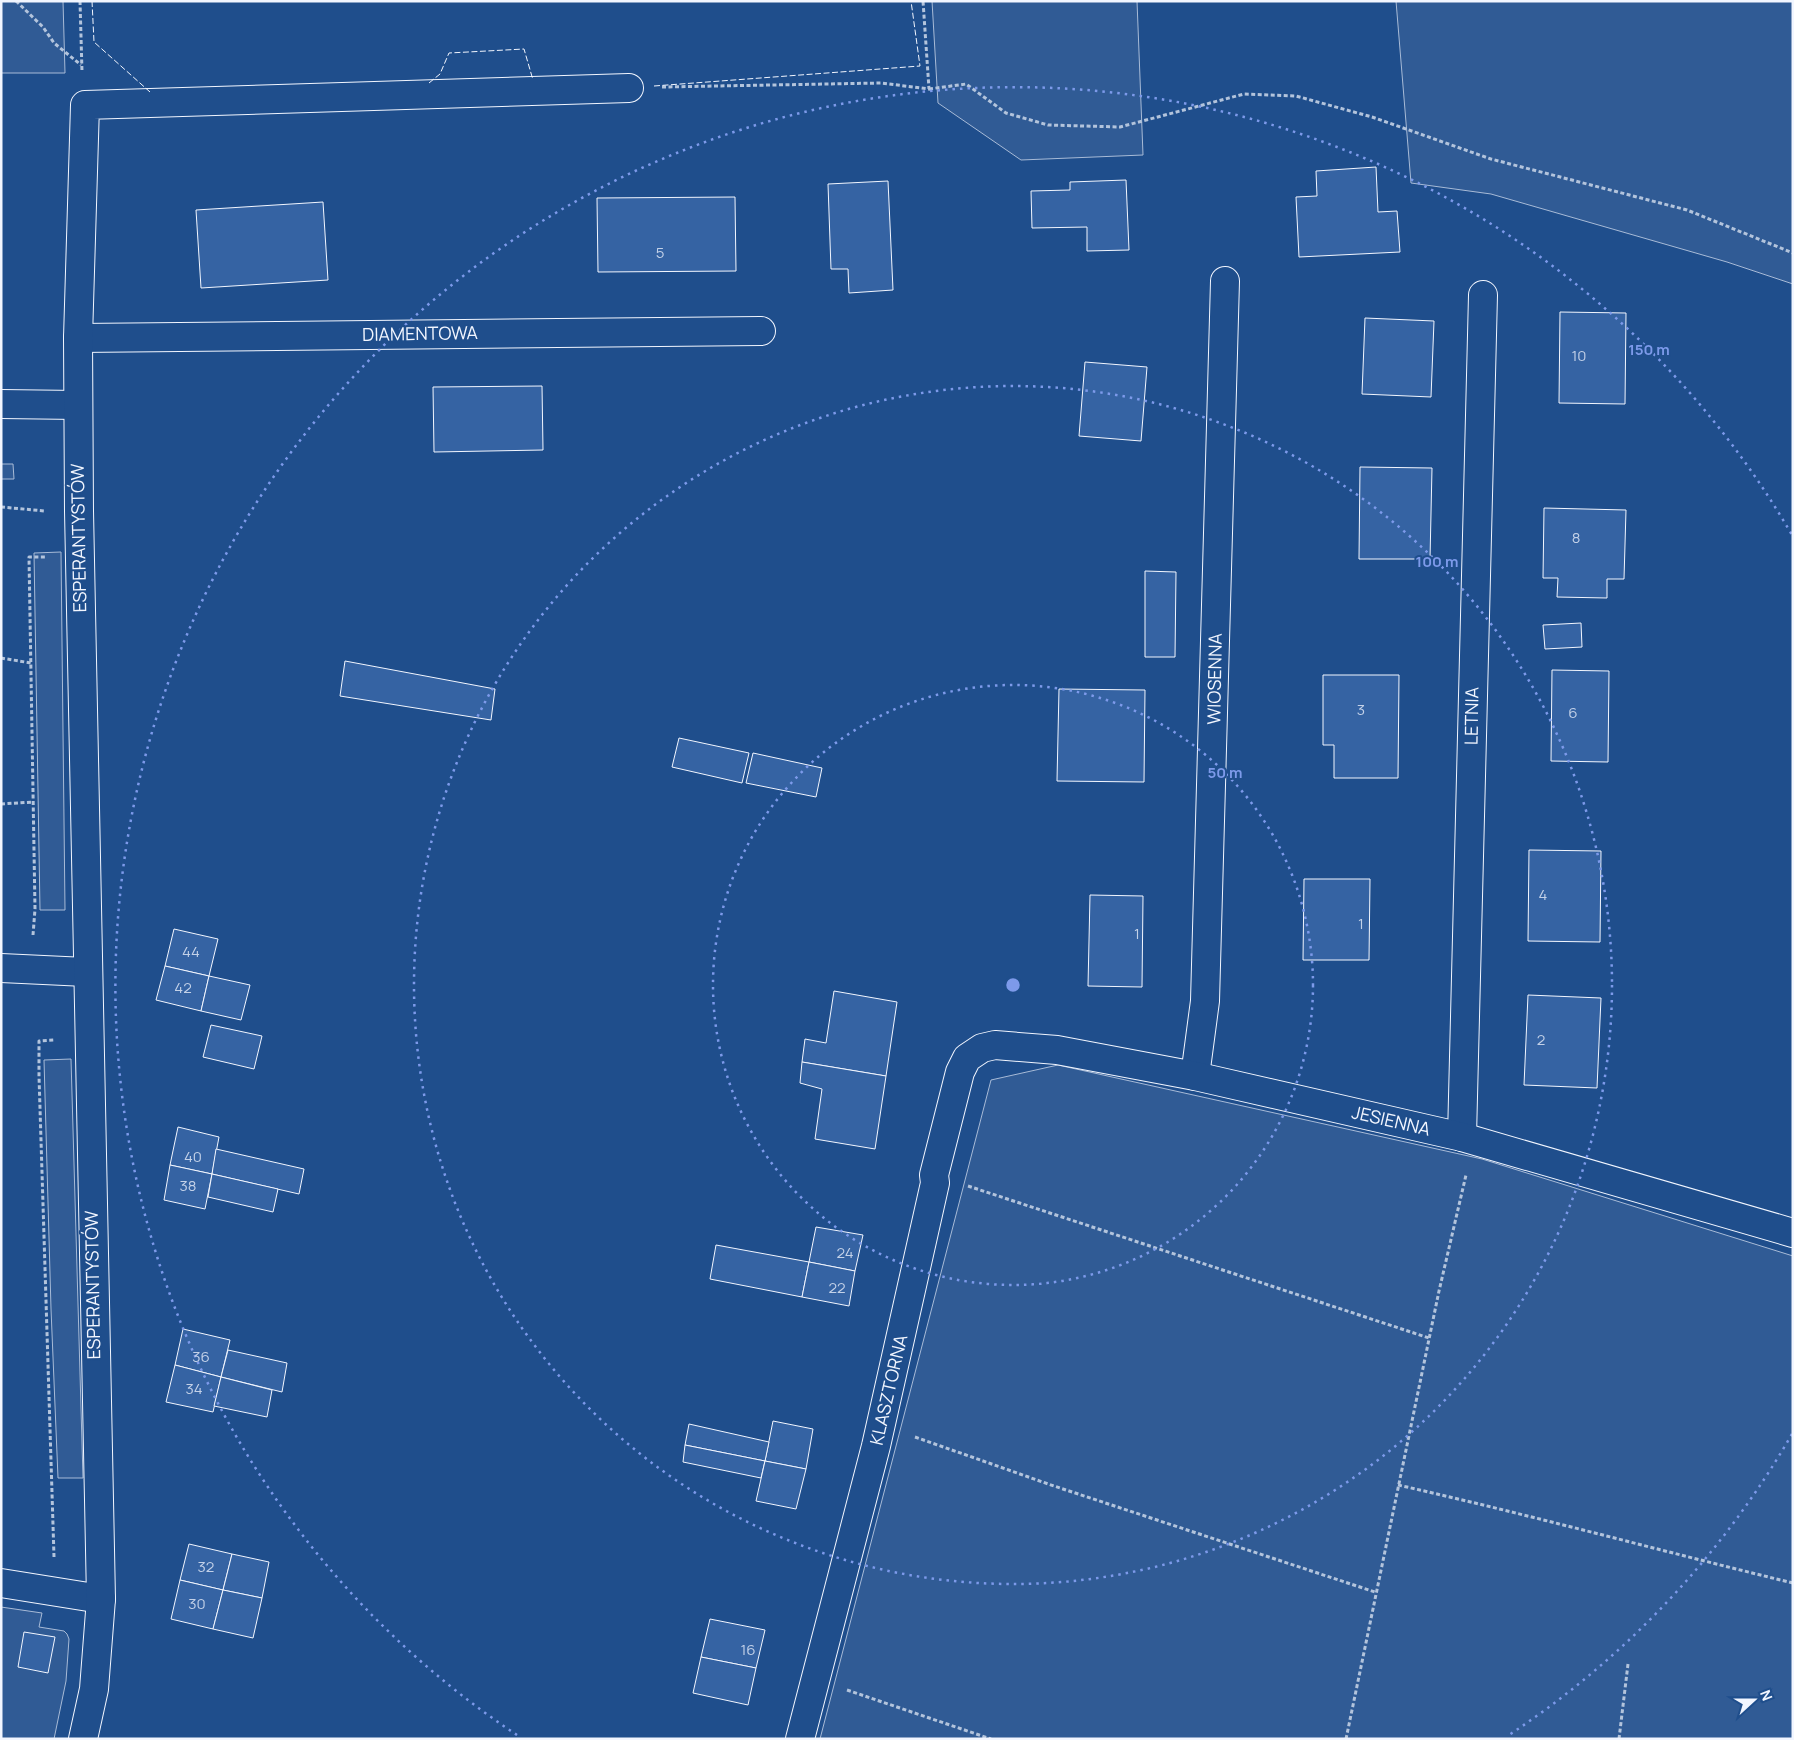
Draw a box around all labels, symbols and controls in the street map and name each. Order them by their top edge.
house number: 5 [656,242,664,263]
street label: DIAMENTOWA [362,320,479,346]
text: 150 m [1628,339,1670,360]
house number: 10 [1572,345,1587,366]
street label: ESPERANTYSTÓW [65,463,91,613]
house number: 8 [1572,527,1580,548]
text: 100 m [1416,551,1458,572]
street label: WIOSENNA [1201,632,1227,725]
street label: LETNIA [1458,686,1484,745]
house number: 3 [1357,699,1365,720]
house number: 6 [1568,702,1578,723]
text: 50 m [1207,762,1243,783]
house number: 4 [1539,884,1548,905]
house number: 1 [1358,913,1364,934]
house number: 1 [1134,923,1140,944]
house number: 44 [182,941,200,962]
centre of rings [1004,976,1022,994]
house number: 42 [174,977,192,998]
house number: 2 [1537,1029,1545,1050]
street label: JESIENNA [1350,1099,1433,1141]
house number: 40 [184,1146,202,1167]
house number: 38 [179,1175,197,1196]
street label: ESPERANTYSTÓW [79,1210,105,1360]
house number: 24 [836,1242,854,1263]
house number: 22 [828,1277,846,1298]
street label: KLASZTORNA [864,1332,913,1447]
house number: 36 [192,1346,210,1367]
house number: 34 [185,1378,203,1399]
house number: 32 [198,1556,214,1577]
house number: 30 [188,1593,206,1614]
house number: 16 [740,1639,756,1660]
north arrow [1729,1675,1779,1725]
text: N [1756,1687,1777,1703]

